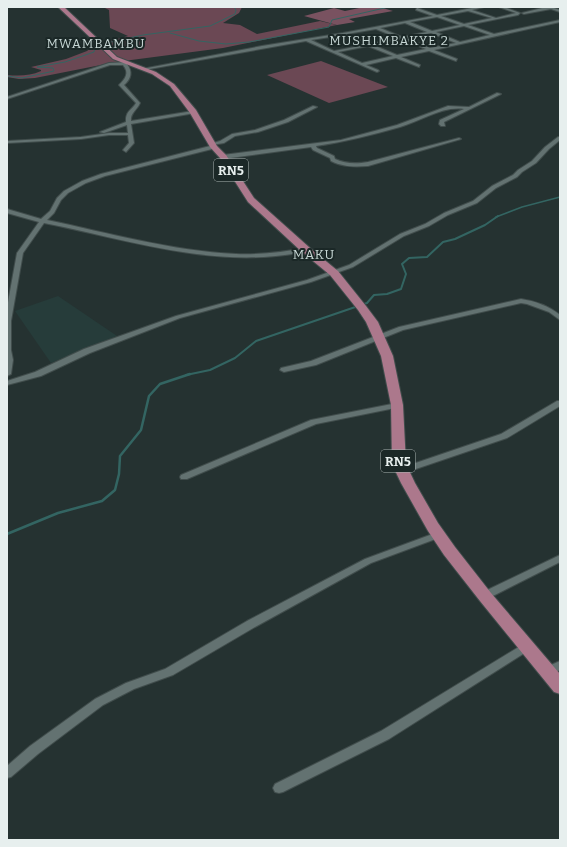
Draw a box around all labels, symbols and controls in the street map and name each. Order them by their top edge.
district label: MUSHIMBAKYE 2 [329,33,449,48]
district label: MWAMBAMBU [46,36,146,51]
road number: RN5 [214,159,248,181]
district label: MAKU [293,247,335,262]
road number: RN5 [381,450,415,472]

